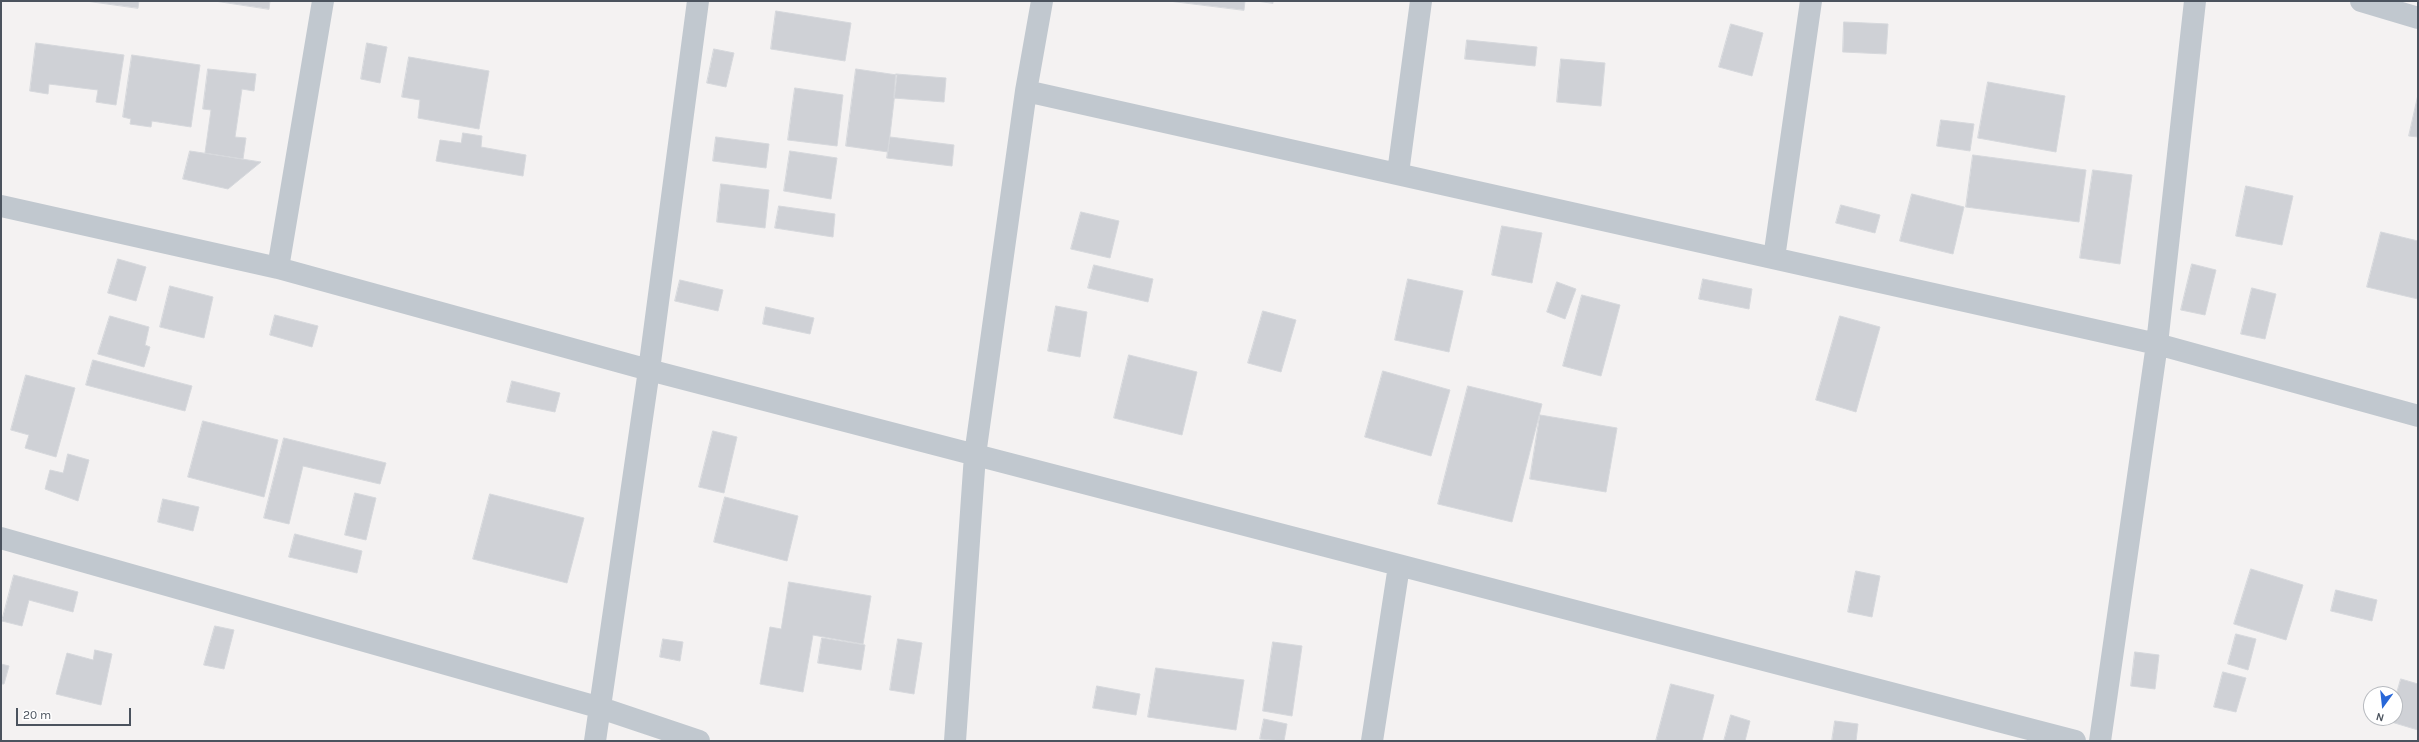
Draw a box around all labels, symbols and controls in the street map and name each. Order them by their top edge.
north arrow [2363,686,2403,726]
scale bar [18,700,133,726]
text: 20 m [23,708,51,722]
text: N [2375,710,2386,724]

